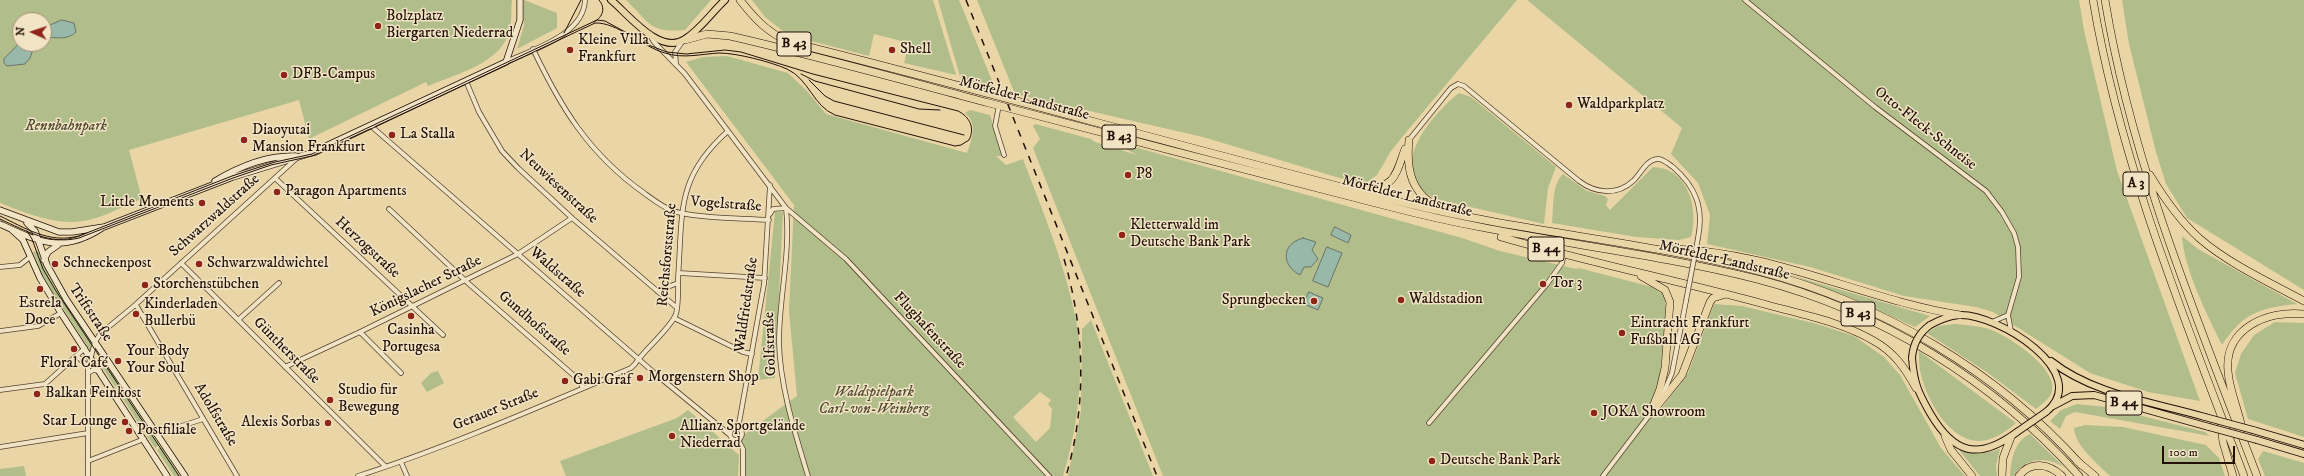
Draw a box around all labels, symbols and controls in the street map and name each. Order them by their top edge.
place label: Bolzplatz Biergarten Niederrad [386,8,513,43]
north arrow [12,12,52,52]
marker: Bolzplatz Biergarten Niederrad [373,21,383,31]
text: N [14,27,28,36]
place label: Kleine Villa Frankfurt [578,32,649,67]
road number: B 43 [777,32,811,56]
place label: Shell [900,41,931,59]
marker: Kleine Villa Frankfurt [565,45,575,55]
marker: Shell [887,45,897,55]
place label: DFB-Campus [292,66,375,84]
marker: DFB-Campus [279,70,289,80]
street label: Mörfelder Landstraße [957,73,1091,125]
street label: Otto-Fleck-Schneise [1870,84,1980,174]
place label: Waldparkplatz [1577,96,1665,114]
marker: Waldparkplatz [1564,100,1574,110]
park label: Rennbahnpark [25,118,107,136]
place label: Diaoyutai Mansion Frankfurt [252,122,365,157]
road number: B 43 [1102,125,1136,149]
place label: La Stalla [400,126,455,144]
marker: La Stalla [387,130,397,140]
marker: Diaoyutai Mansion Frankfurt [239,135,249,145]
street label: Neuwiesenstraße [515,146,601,228]
place label: P8 [1136,166,1152,184]
marker: P8 [1123,170,1133,180]
street label: Schwarzwaldstraße [166,171,264,261]
street label: Mörfelder Landstraße [1340,172,1474,222]
road number: A 3 [2123,172,2149,196]
place label: Paragon Apartments [285,183,407,201]
marker: Paragon Apartments [272,187,282,197]
place label: Little Moments [100,194,194,212]
street label: Vogelstraße [690,194,762,216]
marker: Little Moments [197,198,207,208]
street label: Reichsforststraße [655,203,681,307]
street label: Herzogstraße [331,213,403,283]
place label: Kletterwald im Deutsche Bank Park [1130,217,1251,252]
marker: Kletterwald im Deutsche Bank Park [1117,230,1127,240]
road number: B 44 [1528,237,1564,261]
street label: Mörfelder Landstraße [1657,237,1791,285]
street label: Waldstraße [525,244,589,302]
street label: Königslacher Straße [367,252,485,322]
place label: Schneckenpost [63,255,152,273]
place label: Schwarzwaldwichtel [207,255,328,273]
street label: Waldfriedstraße [731,256,763,354]
marker: Schneckenpost [50,259,60,269]
marker: Schwarzwaldwichtel [194,259,204,269]
place label: Tor 3 [1551,275,1582,293]
place label: Storchenstübchen [153,276,259,294]
marker: Tor 3 [1538,279,1548,289]
marker: Storchenstübchen [140,280,150,290]
street label: Triftstraße [64,281,116,345]
marker: Estrela Doce [35,284,45,294]
street label: Gundhofstraße [494,288,574,360]
street label: Flughafenstraße [889,289,969,373]
place label: Waldstadion [1409,291,1483,309]
place label: Sprungbecken [1222,292,1306,310]
place label: Estrela Doce [18,295,62,330]
marker: Waldstadion [1396,295,1406,305]
place label: Kinderladen Bullerbü [144,296,218,331]
marker: Sprungbecken [1309,296,1319,306]
road number: B 43 [1841,302,1875,326]
marker: Kinderladen Bullerbü [131,309,141,319]
marker: Casinha Portugesa [406,311,416,321]
street label: Golfstraße [761,312,781,376]
street label: Güntherstraße [249,314,323,388]
place label: Eintracht Frankfurt Fußball AG [1630,315,1749,350]
place label: Casinha Portugesa [382,322,440,357]
marker: Eintracht Frankfurt Fußball AG [1617,328,1627,338]
place label: Your Body Your Soul [126,343,189,378]
marker: Floral Café [69,344,79,354]
place label: Floral Café [40,355,108,373]
marker: Your Body Your Soul [113,356,123,366]
place label: Morgenstern Shop [648,369,759,387]
place label: Gabi Gräf [573,372,631,390]
marker: Morgenstern Shop [635,373,645,383]
marker: Gabi Gräf [560,376,570,386]
street label: Adolfstraße [189,380,241,450]
place label: Studio für Bewegung [338,382,399,417]
park label: Waldspielpark Carl-von-Weinberg [819,384,929,419]
place label: Balkan Feinkost [45,385,141,403]
street label: Gerauer Straße [451,385,541,435]
marker: Balkan Feinkost [32,389,42,399]
road number: B 44 [2106,391,2142,415]
marker: Studio für Bewegung [325,395,335,405]
place label: JOKA Showroom [1602,404,1706,422]
marker: JOKA Showroom [1589,408,1599,418]
place label: Star Lounge [42,413,117,431]
place label: Alexis Sorbas [241,414,320,432]
marker: Star Lounge [120,417,130,427]
marker: Alexis Sorbas [323,418,333,428]
place label: Allianz Sportgelände Niederrad [680,418,805,453]
place label: Postfiliale [137,422,196,440]
marker: Postfiliale [124,426,134,436]
marker: Allianz Sportgelände Niederrad [667,431,677,441]
scale bar [2164,438,2237,464]
text: 100 m [2169,445,2198,460]
place label: Deutsche Bank Park [1440,452,1561,470]
marker: Deutsche Bank Park [1427,456,1437,466]

